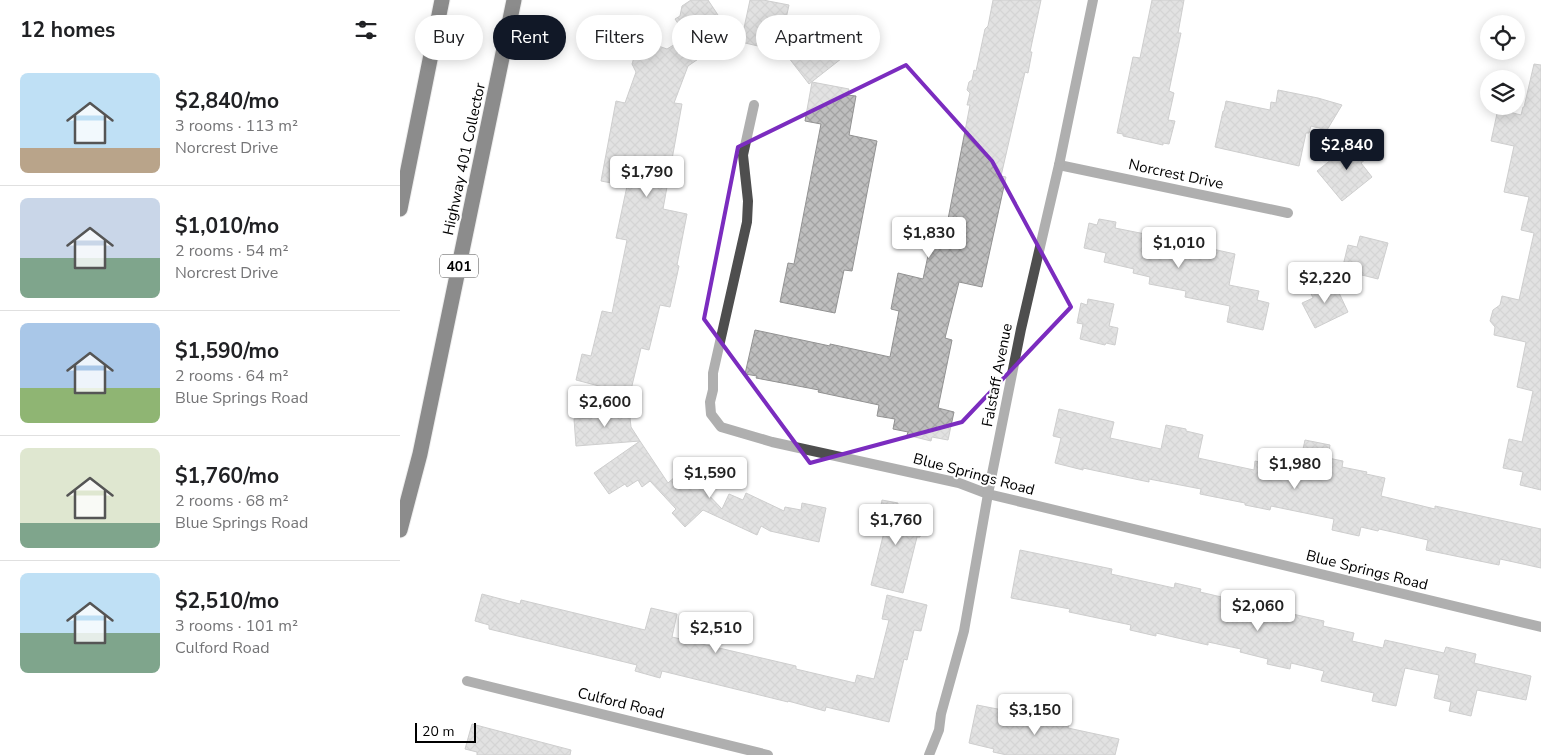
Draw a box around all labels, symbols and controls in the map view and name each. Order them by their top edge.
chip: Buy [415,15,483,60]
chip: Rent [493,15,566,60]
chip: Filters [576,15,662,60]
chip: New [672,15,746,60]
chip: Apartment [756,15,880,60]
map controls [1480,15,1525,115]
button: locate [1480,15,1525,60]
text: 12 homes [20,16,115,44]
icon: filters [352,16,380,44]
button: layers [1480,70,1525,115]
street label: Highway 401 Collector [438,80,490,237]
text: $2,840/mo [175,87,279,115]
icon: home [60,93,120,153]
text: 3 rooms · 113 m² [175,115,298,137]
pin: $2,840 [1306,128,1388,171]
text: $2,840 [1321,134,1373,156]
text: Norcrest Drive [175,137,278,159]
street label: Norcrest Drive [1127,154,1225,194]
pin: $1,790 [606,156,688,198]
text: $1,790 [621,161,673,183]
text: $1,010/mo [175,212,279,240]
pin: $1,830 [888,216,970,259]
icon: home [60,218,120,278]
text: $1,830 [903,222,955,244]
pin: $1,010 [1138,226,1220,269]
text: $1,010 [1153,232,1205,254]
text: 2 rooms · 54 m² [175,240,288,262]
road number: 401 [440,255,478,278]
text: Norcrest Drive [175,262,278,284]
pin: $2,220 [1284,262,1366,304]
text: $2,220 [1299,267,1351,289]
street label: Falstaff Avenue [977,321,1017,429]
text: $1,590/mo [175,337,279,365]
icon: home [60,343,120,403]
text: 2 rooms · 64 m² [175,365,288,387]
pin: $2,600 [564,386,646,428]
text: Blue Springs Road [175,387,308,409]
text: $2,600 [579,391,631,413]
street label: Blue Springs Road [911,448,1037,500]
pin: $1,980 [1254,448,1336,490]
text: $1,980 [1269,453,1321,475]
pin: $1,590 [669,456,751,499]
text: $1,760/mo [175,462,279,490]
text: $1,590 [684,462,736,484]
icon: home [60,468,120,528]
text: 2 rooms · 68 m² [175,490,288,512]
pin: $1,760 [855,504,937,546]
text: $1,760 [870,509,922,531]
text: Blue Springs Road [175,512,308,534]
street label: Blue Springs Road [1304,545,1430,595]
text: $2,510/mo [175,587,279,615]
pin: $2,060 [1217,590,1299,632]
icon: home [60,593,120,653]
text: $2,060 [1232,595,1284,617]
pin: $2,510 [675,612,757,654]
text: 3 rooms · 101 m² [175,615,298,637]
text: $2,510 [690,617,742,639]
text: Culford Road [175,637,269,659]
street label: Culford Road [576,683,666,723]
pin: $3,150 [994,694,1076,736]
text: $3,150 [1009,699,1061,721]
scale bar [415,720,476,743]
text: 20 m [422,722,454,741]

